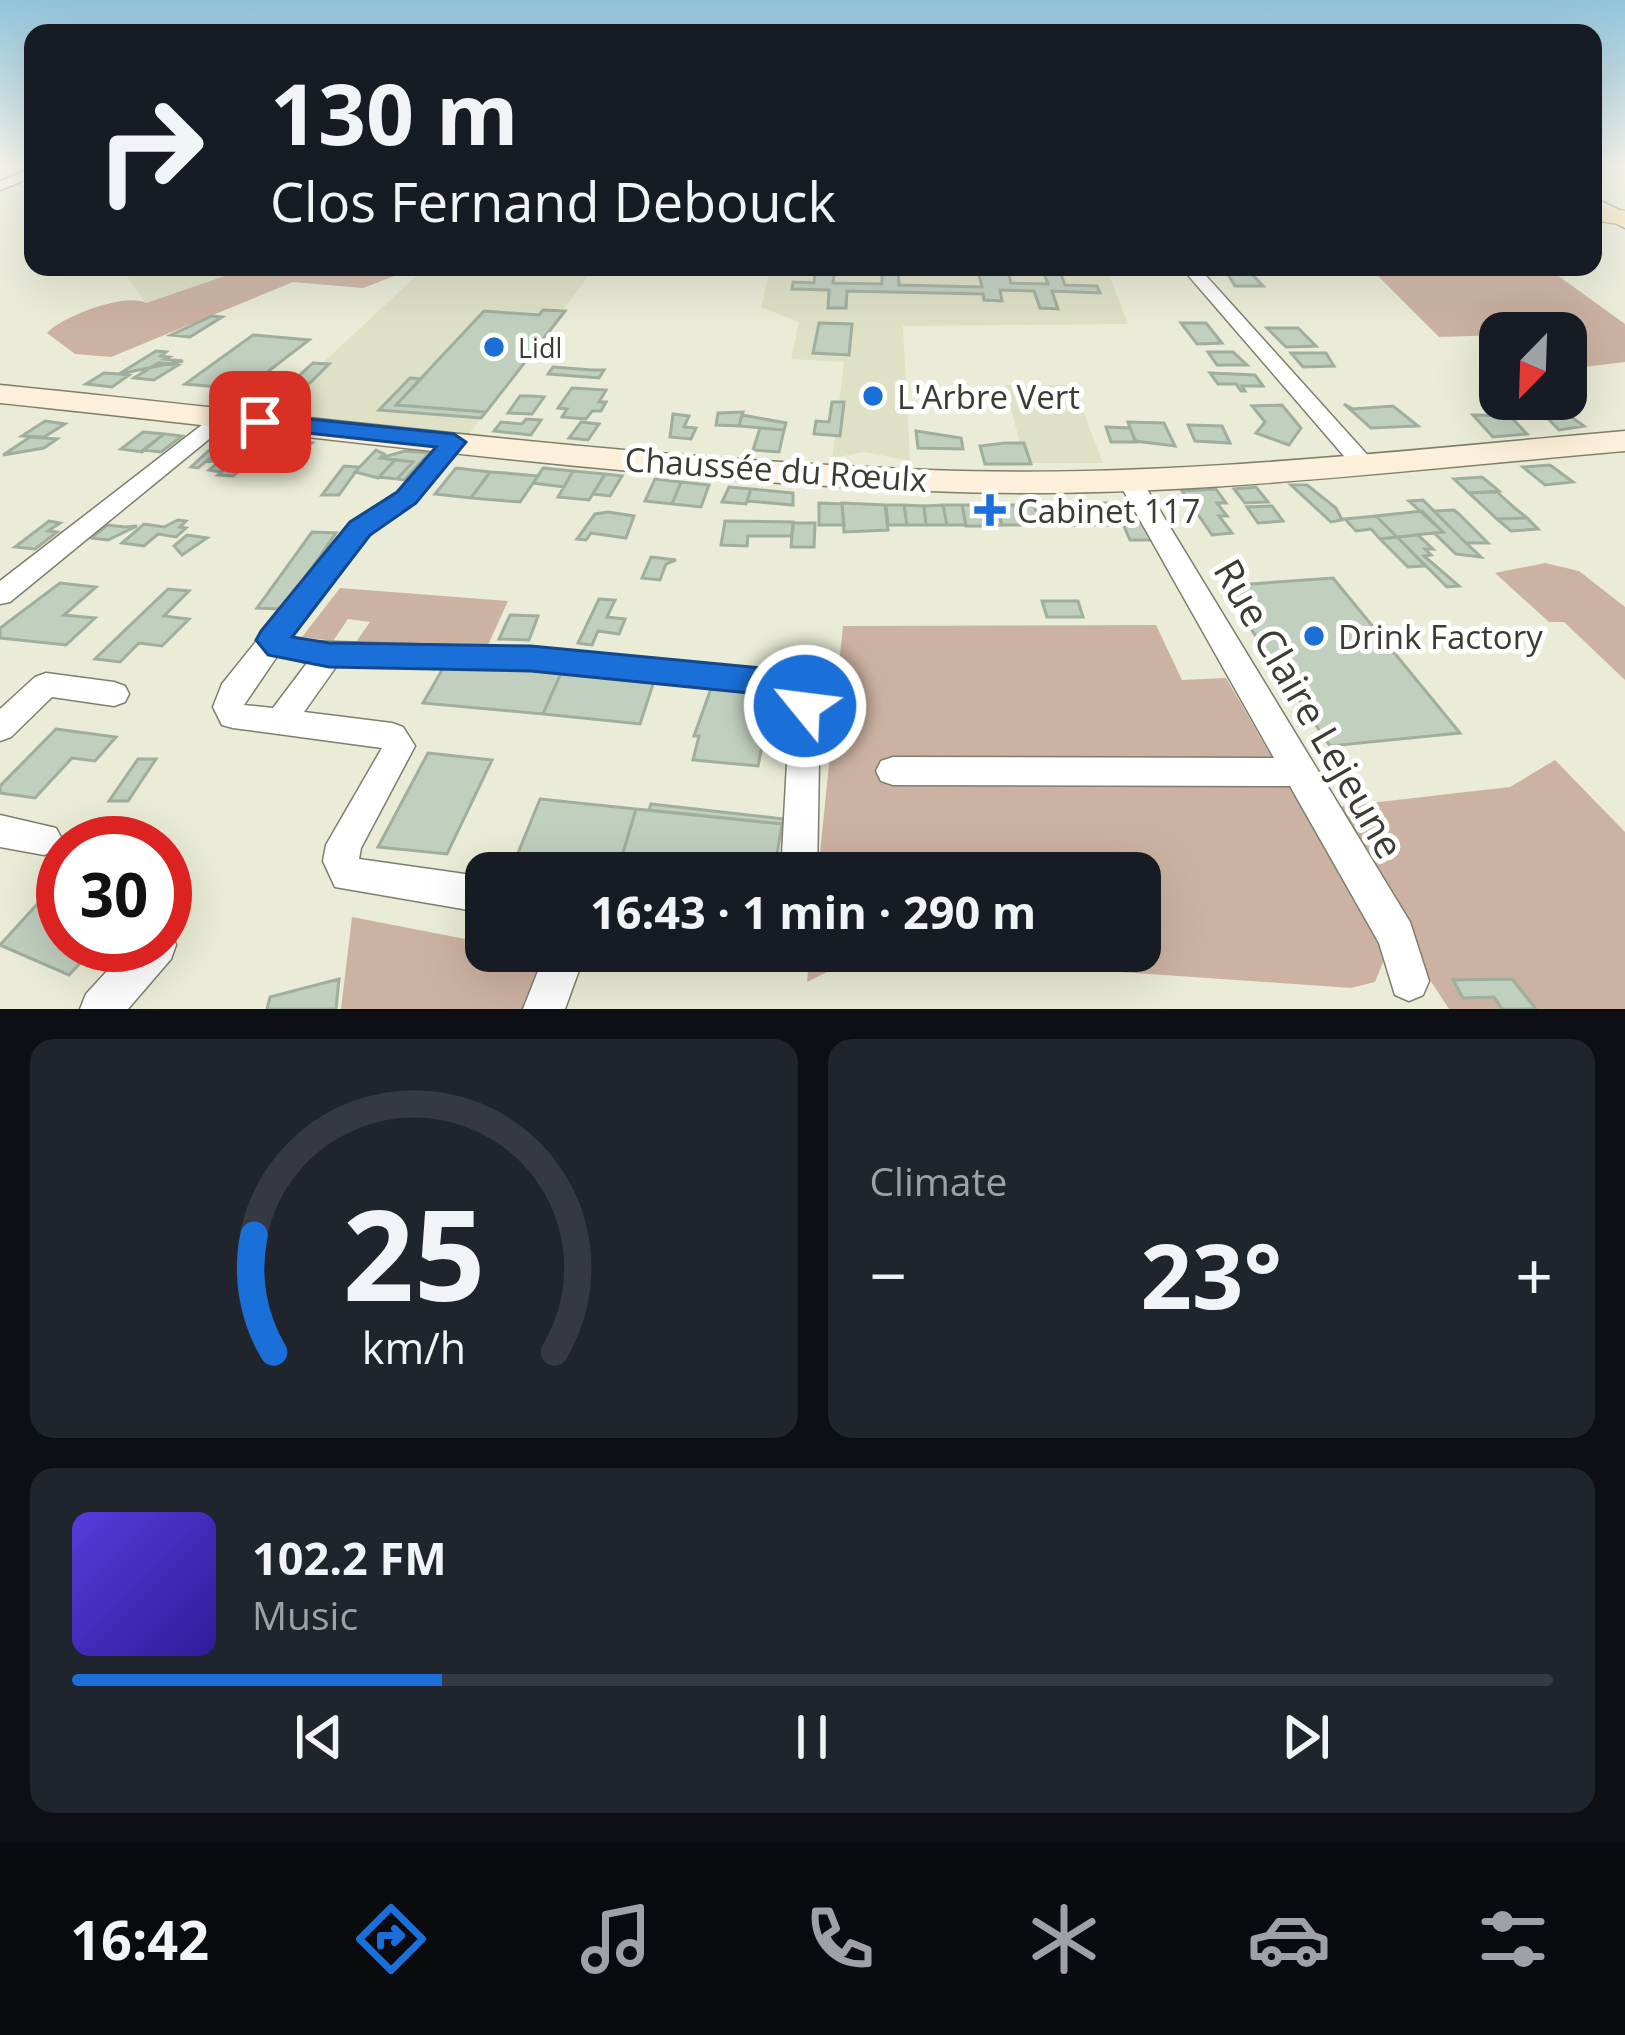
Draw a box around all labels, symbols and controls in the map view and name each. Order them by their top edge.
text: 130 m [270,55,518,170]
icon: right [72,72,228,228]
text: Clos Fernand Debouck [270,164,836,238]
north arrow [1479,312,1587,420]
map controls [1479,312,1587,420]
place label: Lidl [518,329,562,366]
marker: Lidl [481,334,507,360]
pin [209,371,311,473]
place label: L'Arbre Vert [897,374,1080,419]
marker: L'Arbre Vert [860,383,886,409]
icon: arrive [227,389,293,455]
street label: Chaussée du Rœulx [623,436,929,502]
place label: Cabinet 117 [1017,488,1200,533]
marker: Cabinet 117 [974,494,1006,526]
street label: Rue Claire Lejeune [1203,549,1417,867]
place label: Drink Factory [1338,614,1543,659]
marker: Drink Factory [1301,623,1327,649]
position arrow [742,643,868,769]
speed limit sign: 30 [36,816,192,972]
text: 16:43 · 1 min · 290 m [590,881,1036,942]
text: Climate [870,1154,1007,1207]
text: 25 [342,1168,485,1338]
text: 23° [1141,1213,1282,1335]
text: − [870,1229,907,1319]
text: + [1515,1229,1553,1319]
text: km/h [362,1317,466,1376]
text: 102.2 FM [252,1527,447,1588]
text: Music [252,1588,358,1641]
icon: previous [286,1704,352,1770]
icon: pause [779,1704,845,1770]
icon: next [1273,1704,1339,1770]
icon: directions [349,1897,433,1981]
icon: music [574,1897,658,1981]
icon: phone [798,1897,882,1981]
icon: climate [1022,1897,1106,1981]
icon: car [1247,1897,1331,1981]
icon: filters [1471,1897,1555,1981]
text: 16:42 [70,1902,209,1976]

